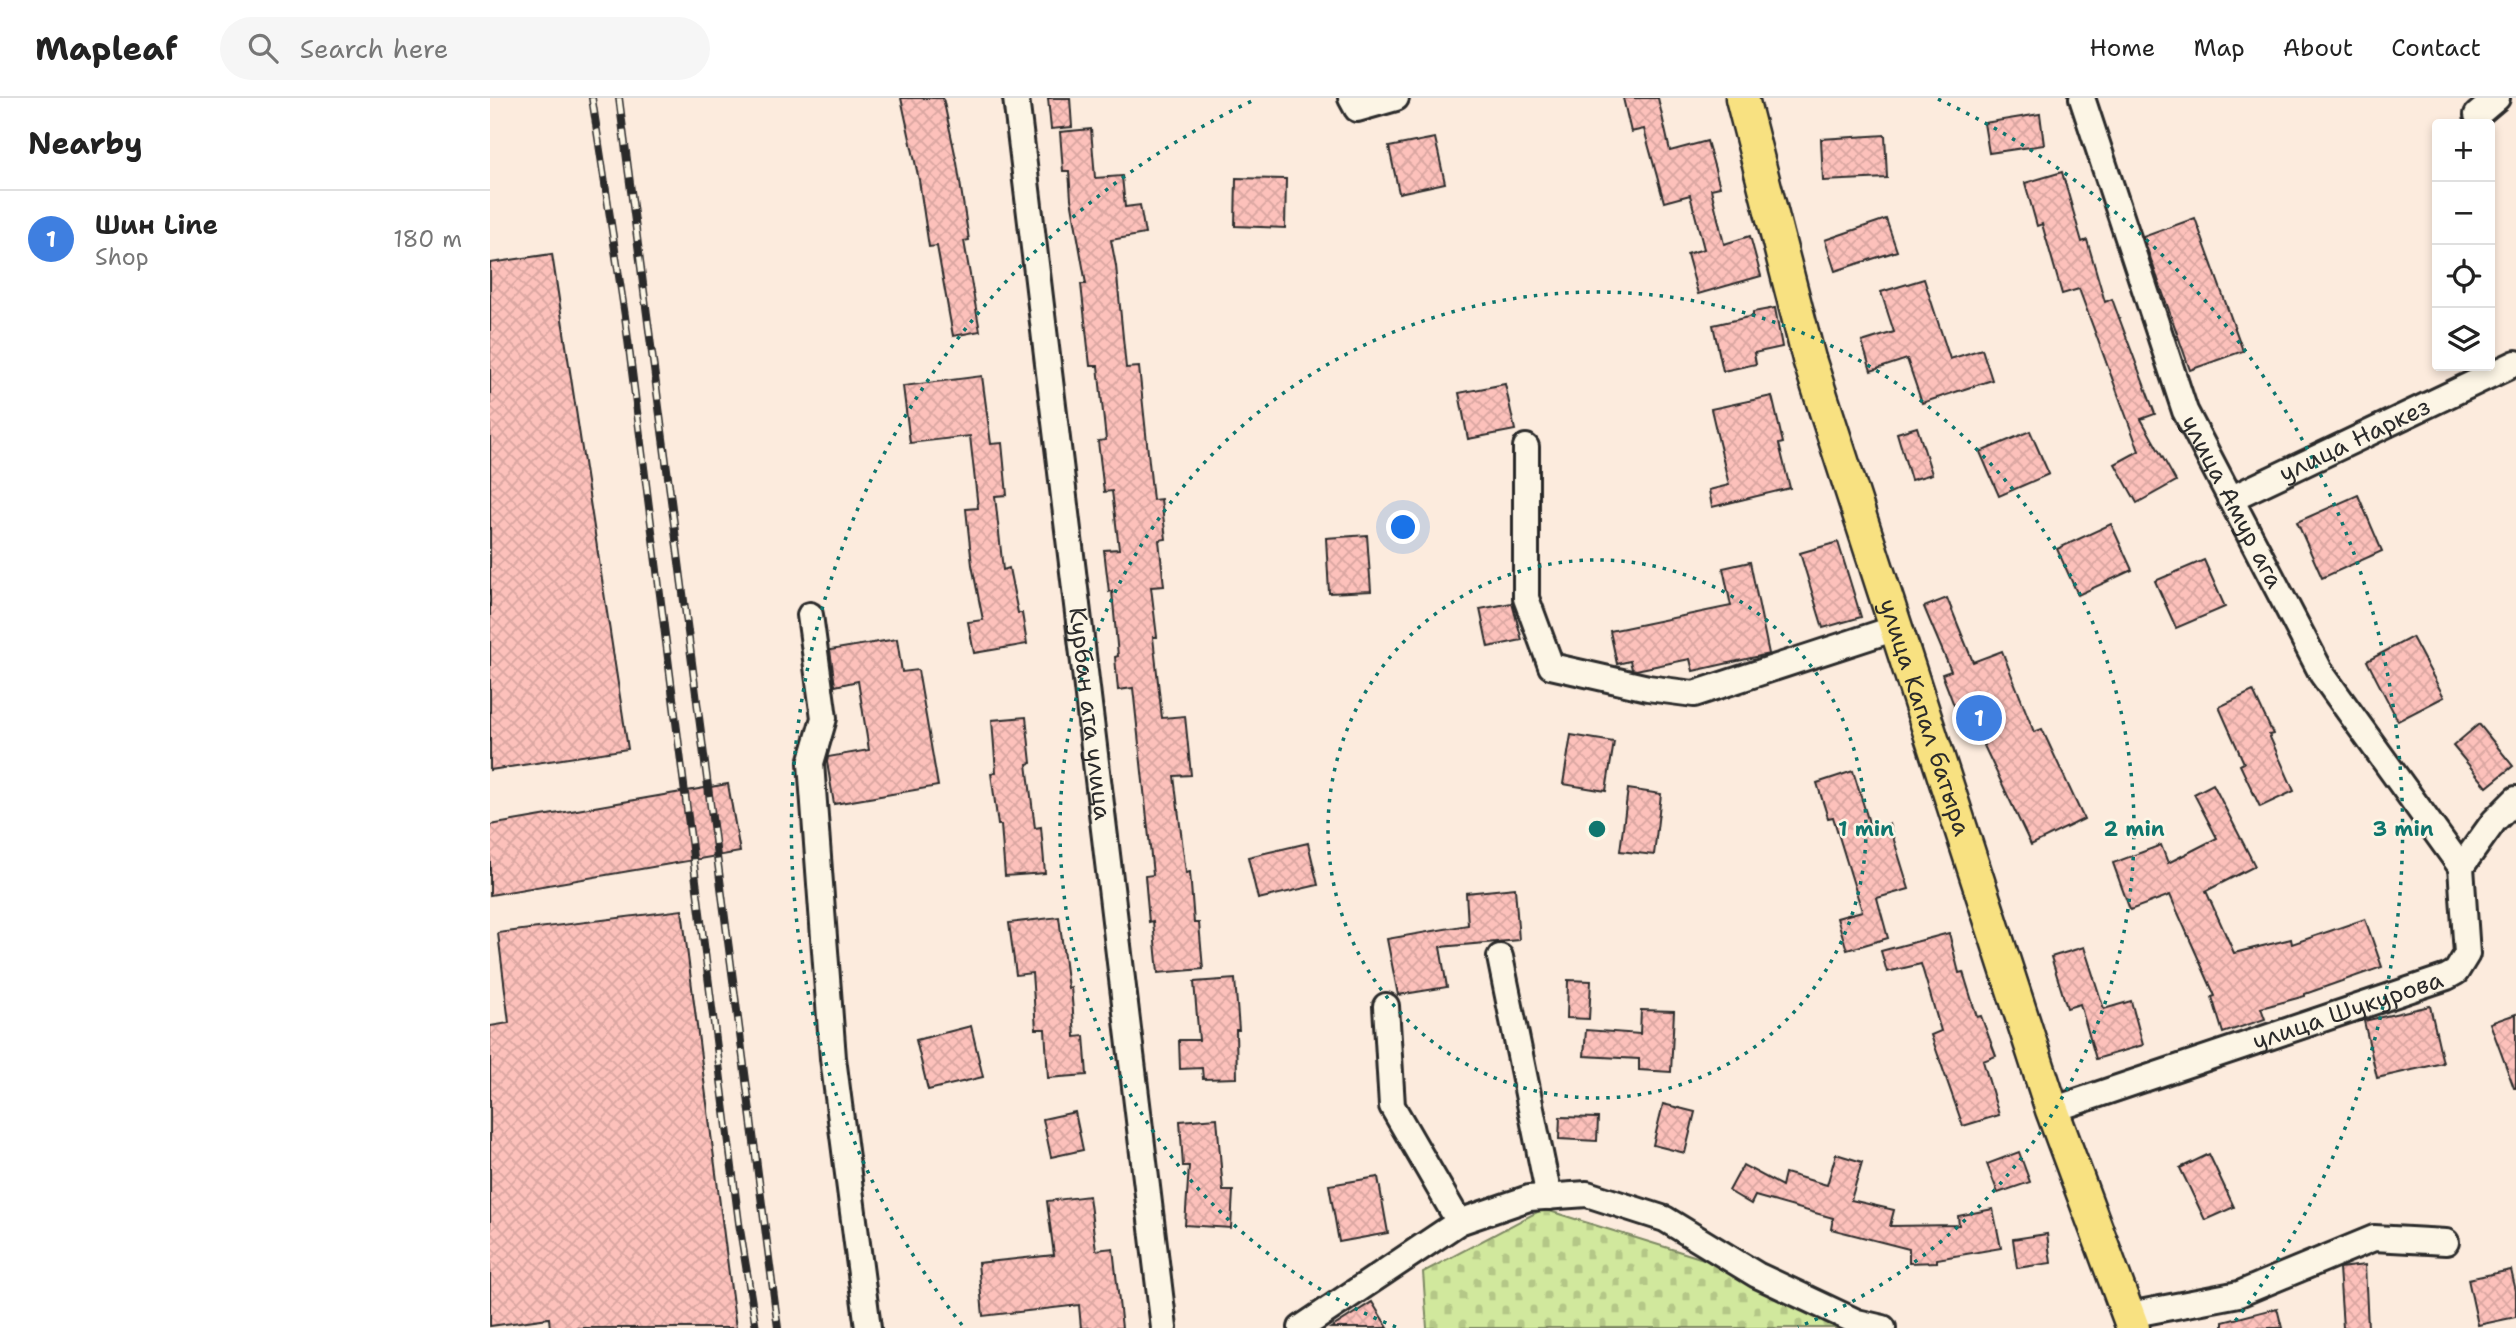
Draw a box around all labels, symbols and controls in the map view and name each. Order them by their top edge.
search box [220,17,710,80]
text: Mapleaf [35,26,178,71]
icon: search [244,29,282,67]
text: Search here [300,31,448,66]
text: Home [2089,32,2155,64]
text: Map [2193,32,2245,64]
text: About [2283,32,2353,64]
text: Contact [2391,32,2481,64]
map controls [2432,119,2495,371]
button: + [2432,119,2495,182]
text: Nearby [28,123,143,164]
button: − [2432,182,2495,245]
text: Шин Line [95,207,218,242]
text: 1 [46,224,56,254]
text: 180 m [393,224,462,254]
text: Shop [95,242,149,272]
button: locate [2432,245,2495,308]
button: layers [2432,308,2495,371]
street label: улица Наркез [2274,390,2436,489]
street label: улица Амур ага [2174,410,2291,594]
your location [1386,510,1420,544]
street label: улица Капал батыра [1872,595,1978,840]
street label: Курбан ата улица [1061,605,1119,822]
pin: 1 [1956,692,2002,744]
text: 1 min [1838,815,1894,843]
text: 2 min [2103,815,2165,843]
text: 3 min [2372,815,2434,843]
centre of rings [1585,817,1609,841]
street label: улица Шукурова [2248,963,2447,1057]

